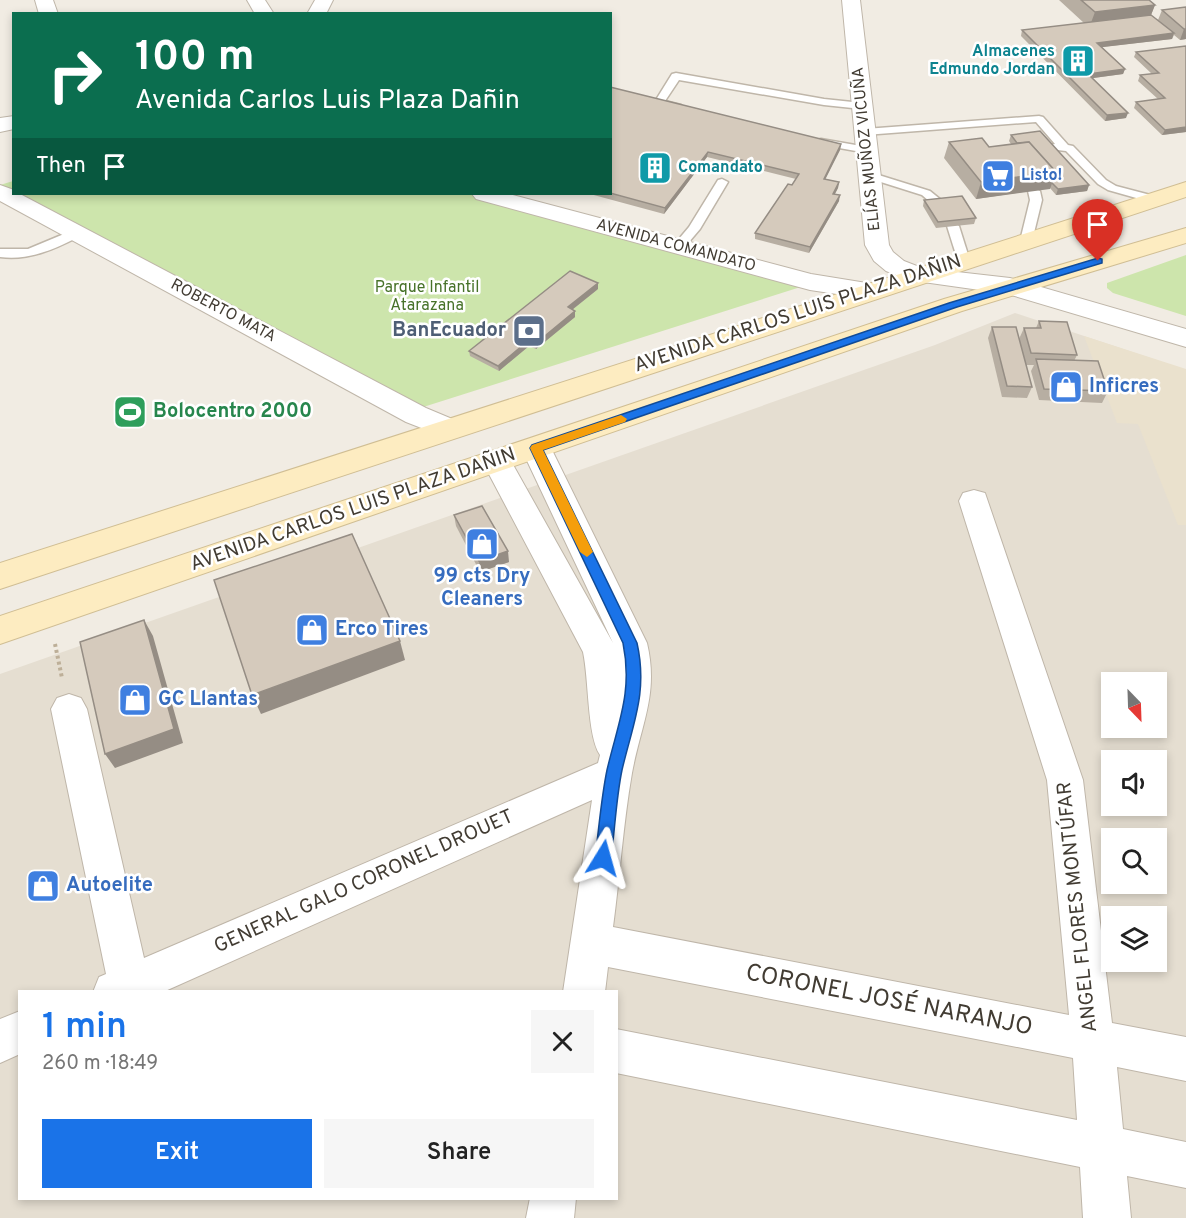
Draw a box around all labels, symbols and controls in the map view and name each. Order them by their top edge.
text: 100 m [135,32,254,85]
icon: right [36,36,114,114]
place label: Almacenes Edmundo Jordan [929,42,1055,80]
building icon: Almacenes Edmundo Jordan [1060,43,1096,79]
street label: ELÍAS MUÑOZ VICUÑA [845,66,886,232]
text: Avenida Carlos Luis Plaza Dañin [135,84,520,118]
icon: arrive [98,150,131,183]
building icon: Comandato [637,150,673,186]
text: Then [36,153,86,180]
place label: Comandato [678,158,763,178]
supermarket icon: Listo! [980,158,1016,194]
place label: Listo! [1021,166,1062,186]
pin [1072,199,1123,261]
icon: arrive [1081,208,1114,241]
street label: AVENIDA COMANDATO [594,215,758,277]
street label: AVENIDA CARLOS LUIS PLAZA DAÑIN [631,248,965,379]
street label: ROBERTO MATA [167,275,279,347]
park label: Parque Infantil Atarazana [375,278,479,316]
bank icon: BanEcuador [511,313,547,349]
place label: BanEcuador [392,318,507,344]
shop icon: Inficres [1048,369,1084,405]
place label: Inficres [1089,374,1159,400]
sports icon: Bolocentro 2000 [112,394,148,430]
place label: Bolocentro 2000 [153,399,312,425]
street label: AVENIDA CARLOS LUIS PLAZA DAÑIN [186,441,519,578]
shop icon: 99 cts Dry Cleaners [464,526,500,562]
place label: 99 cts Dry Cleaners [434,564,530,613]
shop icon: Erco Tires [294,612,330,648]
place label: Erco Tires [335,617,429,643]
north arrow [1101,672,1167,738]
map controls [1101,672,1167,972]
shop icon: GC Llantas [117,682,153,718]
place label: GC Llantas [158,687,258,713]
button: sound [1101,750,1167,816]
street label: ANGEL FLORES MONTÚFAR [1050,780,1104,1034]
street label: GENERAL GALO CORONEL DROUET [210,804,518,960]
position arrow [571,826,635,890]
button: search [1101,828,1167,894]
shop icon: Autoelite [25,868,61,904]
place label: Autoelite [66,873,153,899]
button: layers [1101,906,1167,972]
street label: CORONEL JOSÉ NARANJO [743,957,1035,1044]
text: 1 min [42,1005,127,1051]
button: close [531,1010,594,1073]
text: 260 m · 18:49 [42,1051,158,1077]
button: Exit [42,1119,312,1188]
button: Share [324,1119,594,1188]

